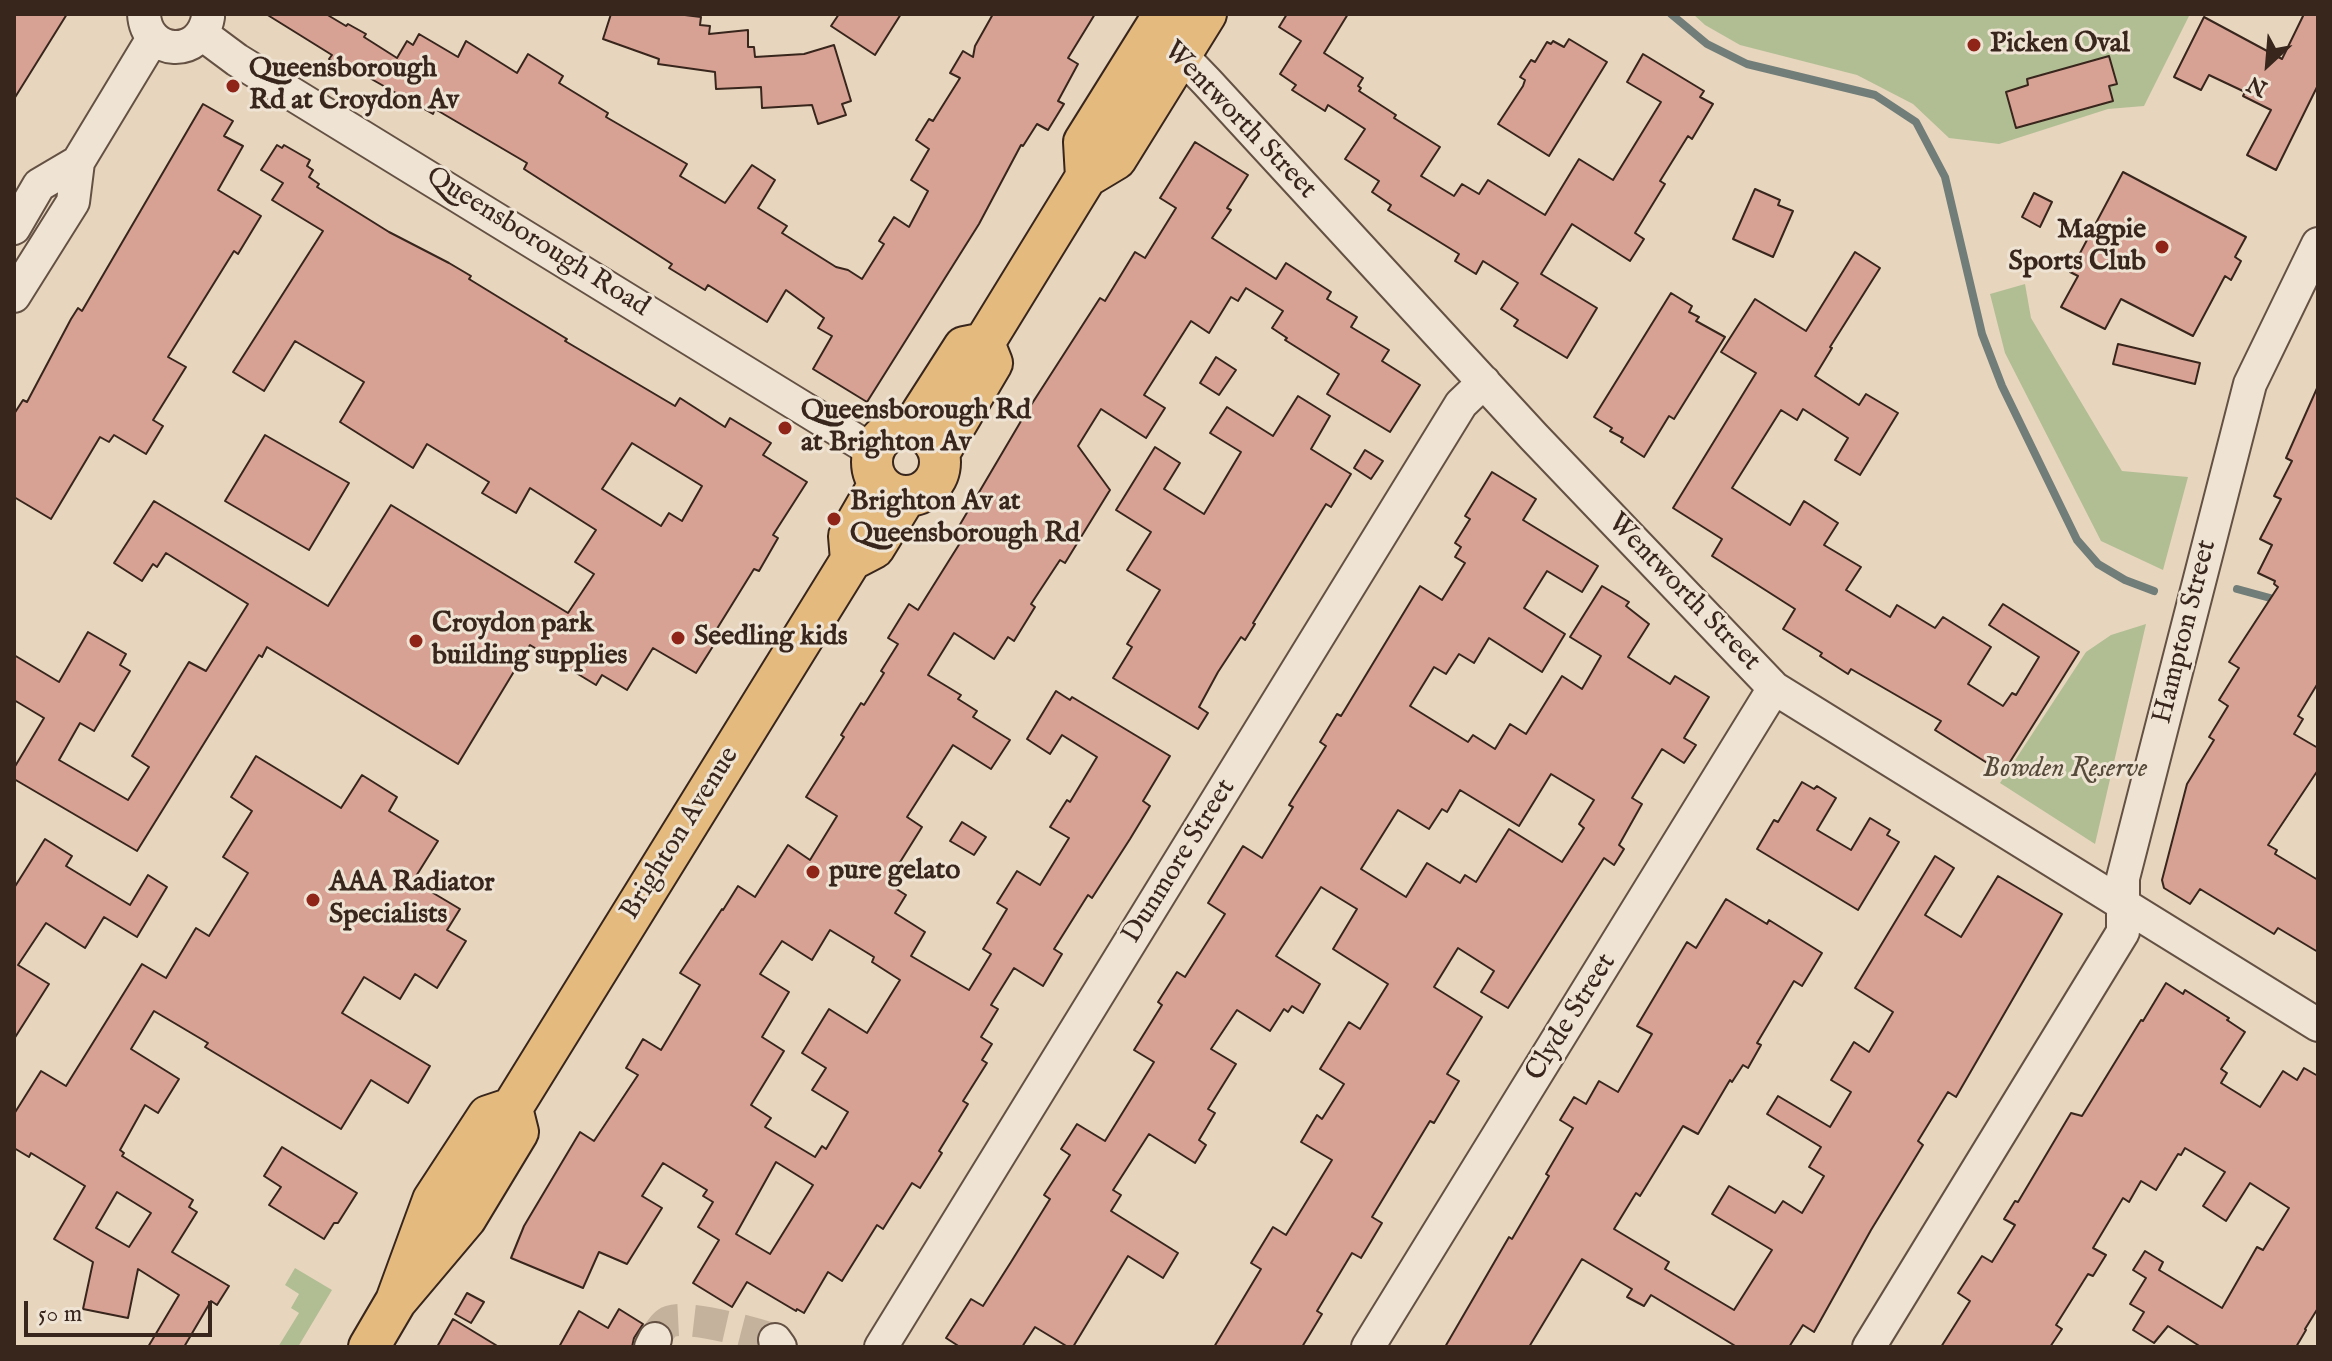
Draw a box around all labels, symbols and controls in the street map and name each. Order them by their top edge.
north arrow [2228,24,2308,104]
place label: Picken Oval [1990,28,2130,62]
street label: Wentworth Street [1155,35,1323,207]
marker: Picken Oval [1965,36,1983,54]
place label: Queensborough Rd at Croydon Av [249,53,459,119]
text: N [2243,69,2272,102]
marker: Queensborough Rd at Croydon Av [224,77,242,95]
street label: Queensborough Road [419,161,655,325]
place label: Magpie Sports Club [2009,214,2146,280]
marker: Magpie Sports Club [2153,238,2171,256]
place label: Queensborough Rd at Brighton Av [801,395,1031,461]
marker: Queensborough Rd at Brighton Av [776,419,794,437]
place label: Brighton Av at Queensborough Rd [850,486,1080,552]
street label: Wentworth Street [1599,507,1767,679]
marker: Brighton Av at Queensborough Rd [825,510,843,528]
street label: Hampton Street [2147,537,2225,727]
place label: Croydon park building supplies [432,608,627,674]
place label: Seedling kids [694,621,847,655]
marker: Seedling kids [669,629,687,647]
marker: Croydon park building supplies [407,632,425,650]
street label: Brighton Avenue [614,741,748,927]
park label: Bowden Reserve [1983,753,2147,787]
street label: Dunmore Street [1116,774,1244,950]
place label: pure gelato [829,855,960,889]
marker: pure gelato [804,863,822,881]
place label: AAA Radiator Specialists [329,867,494,933]
marker: AAA Radiator Specialists [304,891,322,909]
street label: Clyde Street [1520,948,1624,1088]
scale bar [28,1285,216,1335]
text: 50 m [38,1299,82,1330]

